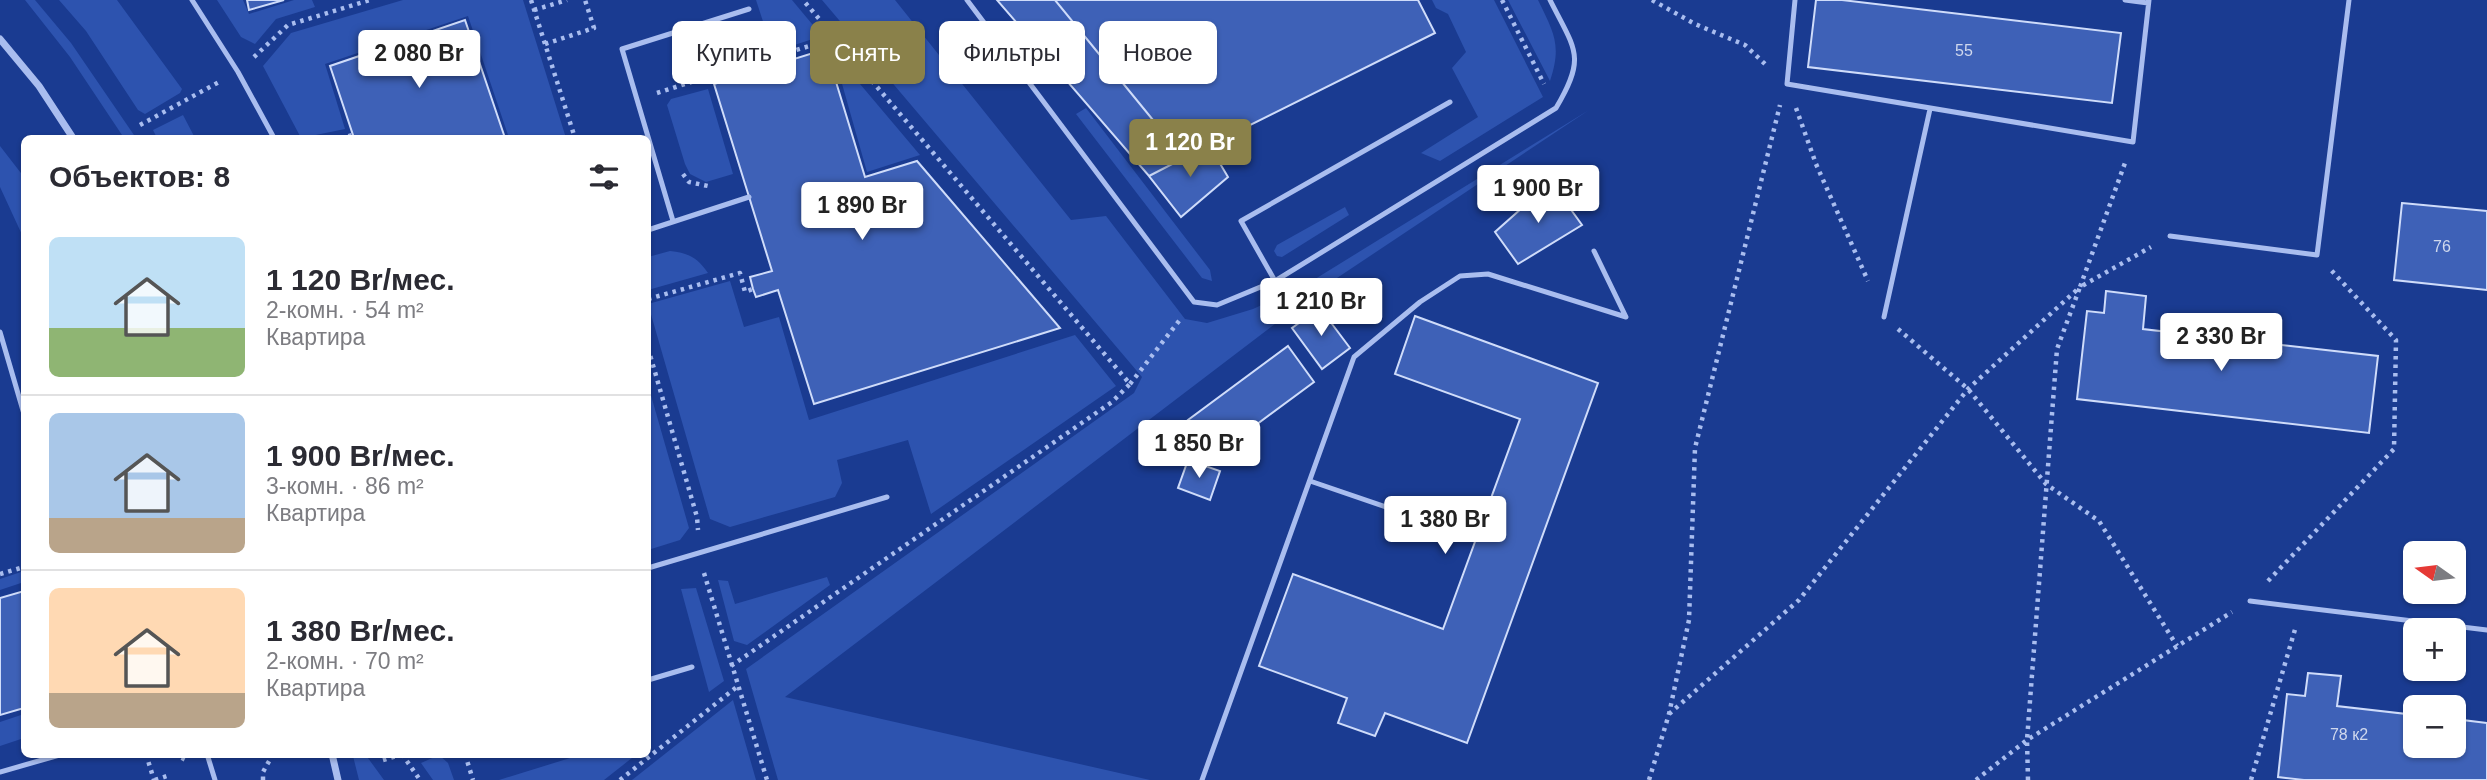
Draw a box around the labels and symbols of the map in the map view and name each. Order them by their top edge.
pin: 2 080 Br [347,31,491,90]
house number: 55 [1955,42,1973,59]
pin: 1 120 Br [1118,120,1262,179]
pin: 1 900 Br [1466,166,1610,225]
pin: 1 890 Br [790,182,934,242]
house number: 76 [2433,238,2451,255]
pin: 1 210 Br [1249,278,1393,338]
pin: 2 330 Br [2149,314,2293,373]
pin: 1 850 Br [1127,420,1271,480]
pin: 1 380 Br [1373,496,1517,556]
north arrow [2403,541,2466,604]
house number: 78 к2 [2330,726,2368,743]

